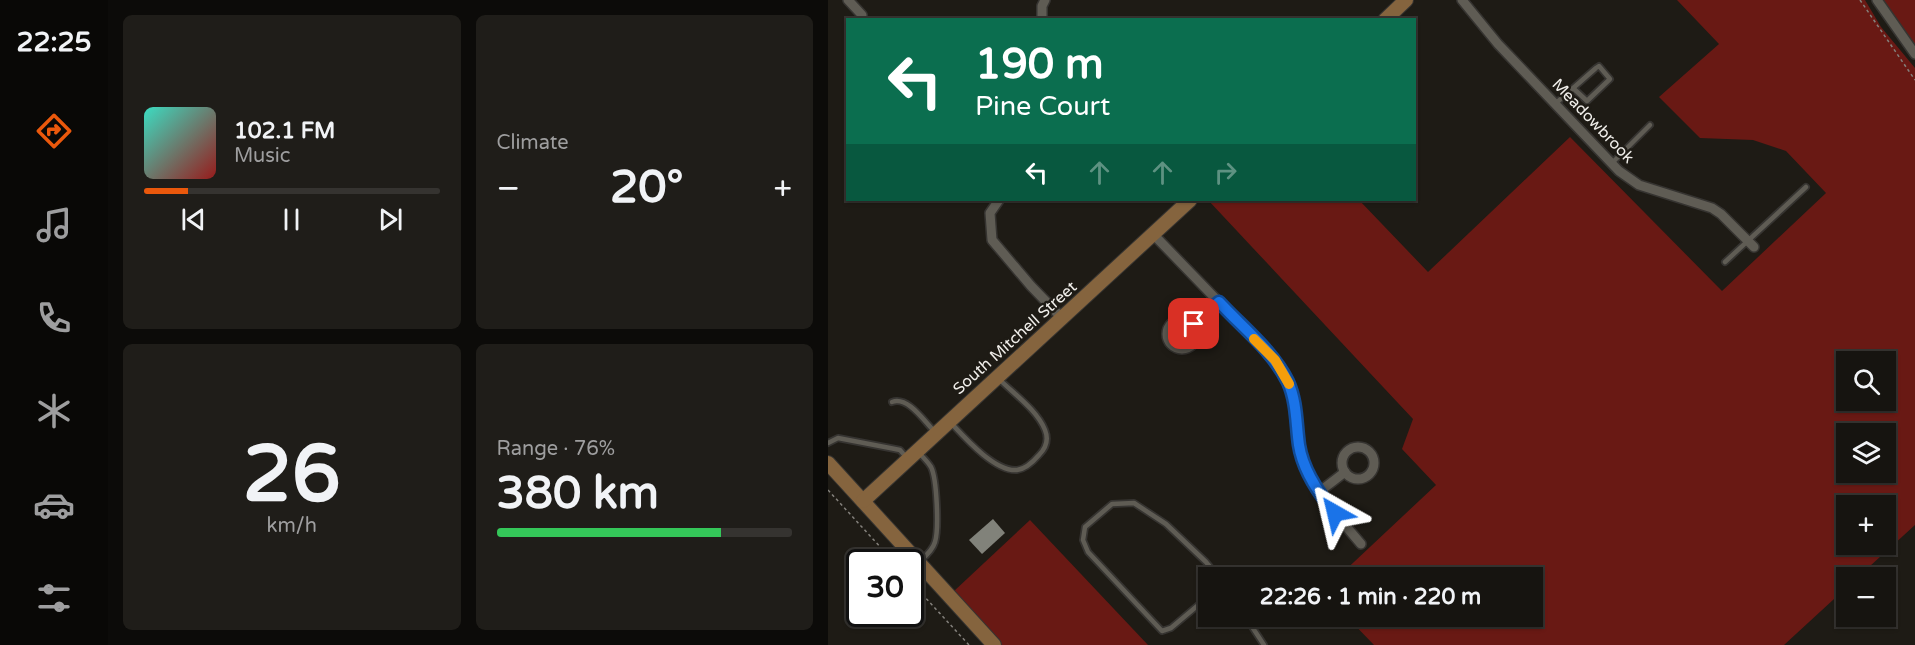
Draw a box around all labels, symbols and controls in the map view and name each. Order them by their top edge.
text: 22:25 [17,26,91,59]
text: 190 m [975,39,1104,90]
icon: left [876,42,954,120]
street label: Meadowbrook [1548,75,1639,168]
text: Pine Court [975,90,1110,123]
icon: directions [33,110,75,152]
text: 102.1 FM [234,118,335,144]
text: Climate [497,131,569,155]
text: Music [234,144,290,168]
icon: left [1020,156,1053,189]
icon: ahead [1083,156,1116,189]
icon: ahead [1146,156,1179,189]
icon: right [1209,156,1242,189]
text: 20° [610,161,683,215]
text: − [497,169,520,208]
text: + [773,169,792,208]
icon: previous [177,203,210,236]
icon: pause [275,203,308,236]
icon: next [374,203,407,236]
icon: music [33,204,75,246]
street label: South Mitchell Street [949,277,1081,399]
icon: phone [33,297,75,339]
pin [1168,298,1219,349]
icon: arrive [1177,307,1210,340]
map controls [1836,351,1896,627]
button: search [1836,351,1896,411]
icon: climate [33,390,75,432]
button: layers [1836,423,1896,483]
text: 26 [243,428,341,522]
text: Range · 76% [497,437,615,461]
text: 380 km [497,467,659,521]
position arrow [1303,481,1367,545]
icon: car [33,484,75,526]
button: + [1836,495,1896,555]
text: km/h [267,514,317,538]
speed limit sign: 30 [846,549,924,627]
button: − [1836,567,1896,627]
icon: filters [33,577,75,619]
text: 22:26 · 1 min · 220 m [1260,584,1481,610]

